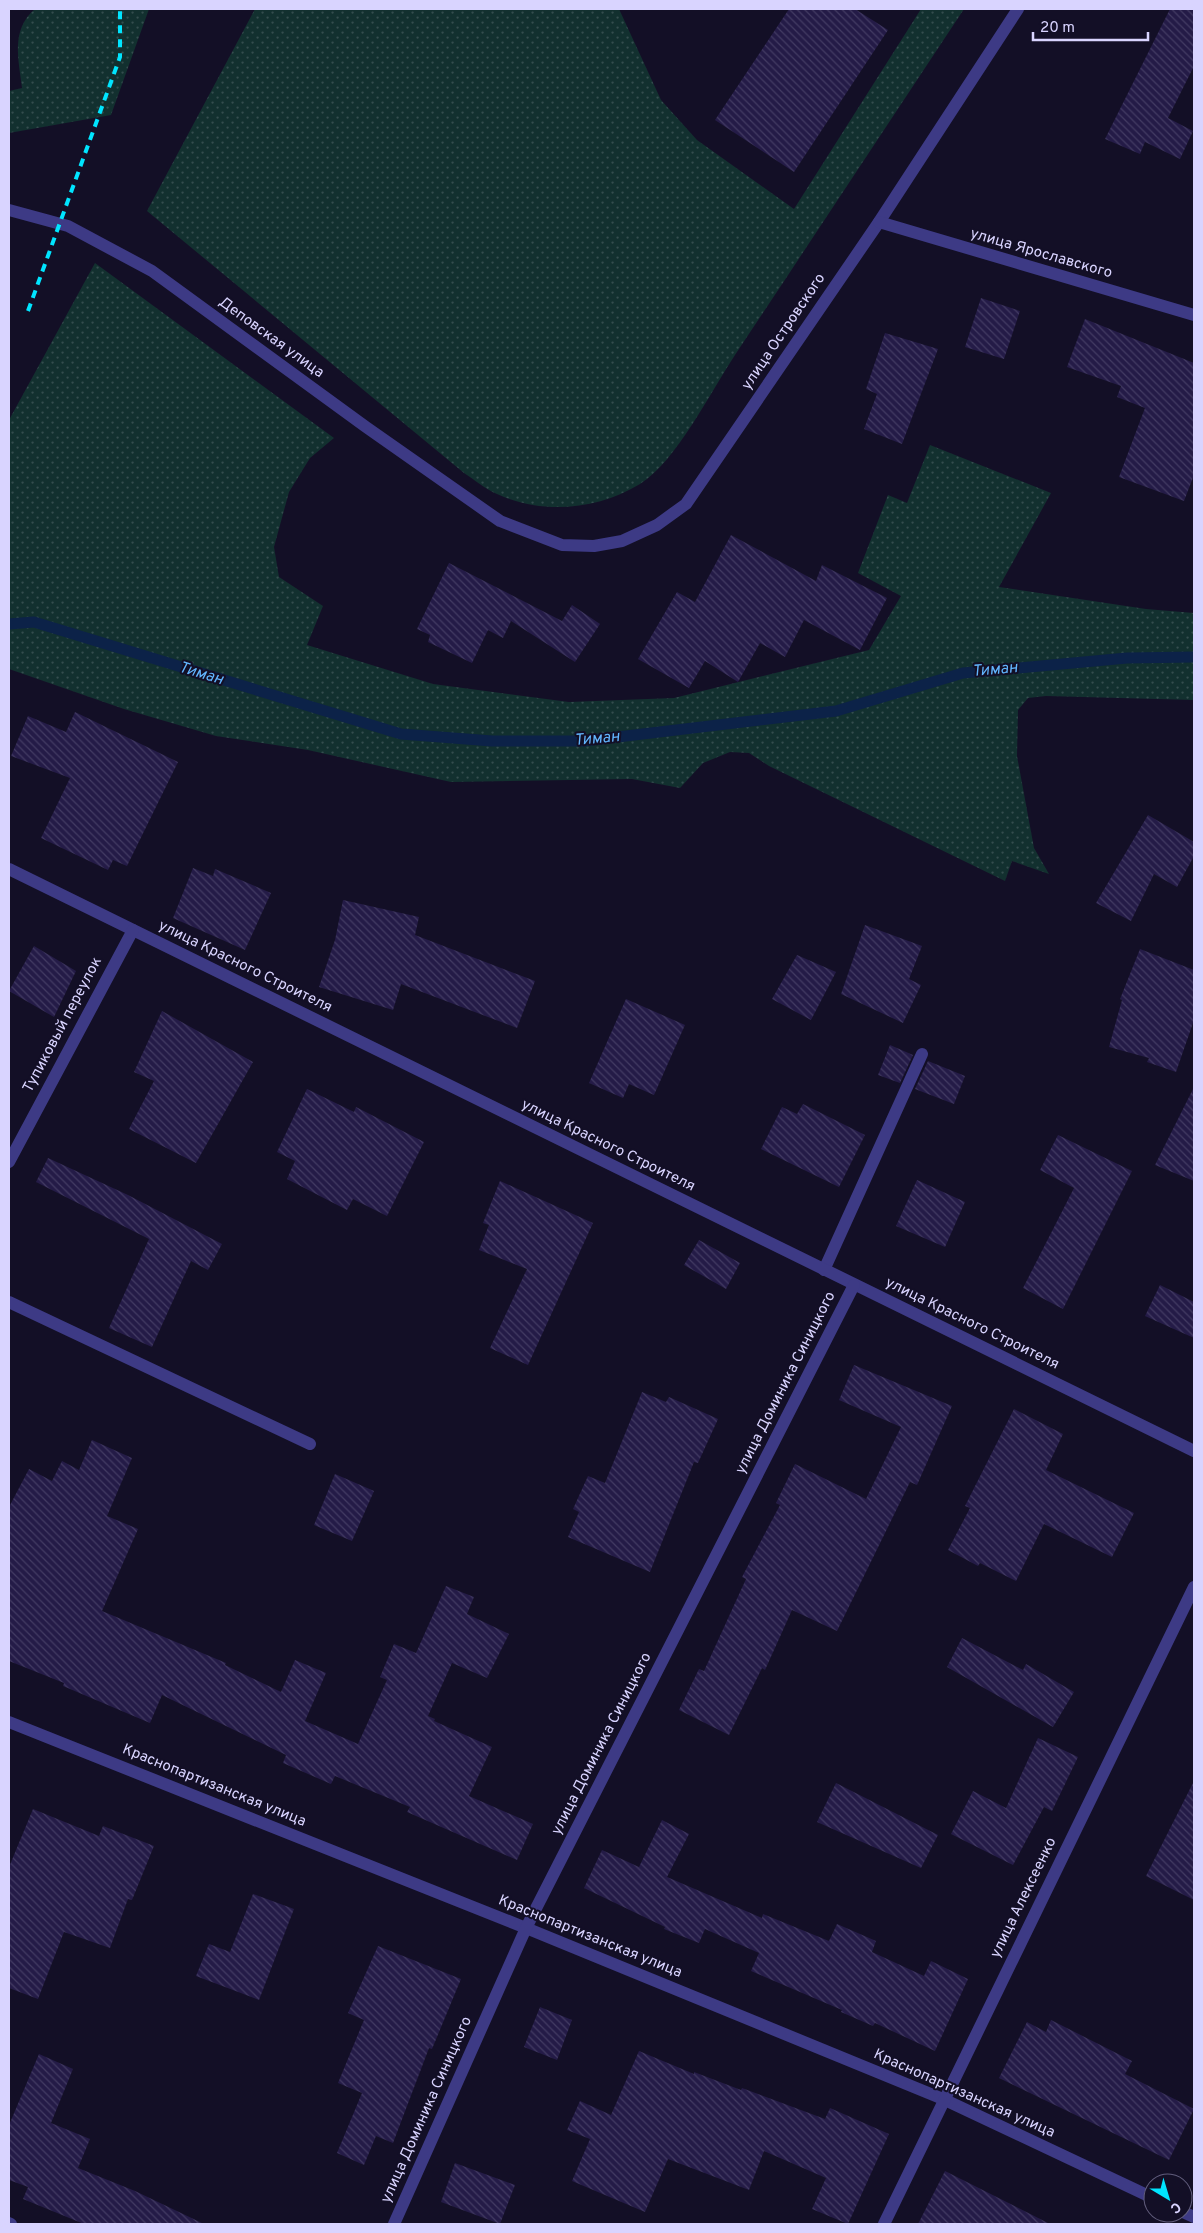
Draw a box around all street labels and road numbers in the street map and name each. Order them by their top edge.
street label: улица Ярославского [968,225,1114,283]
street label: улица Островского [738,270,830,394]
street label: Деповская улица [214,293,328,383]
street label: улица Красного Строителя [155,917,335,1017]
street label: Тупиковый переулок [19,954,107,1096]
street label: улица Красного Строителя [518,1096,698,1196]
street label: улица Красного Строителя [882,1274,1062,1374]
street label: улица Доминика Синицкого [732,1289,840,1477]
street label: улица Доминика Синицкого [548,1650,656,1838]
street label: Краснопартизанская улица [119,1740,309,1832]
street label: улица Алексеенко [987,1835,1061,1961]
street label: Краснопартизанская улица [495,1891,685,1983]
street label: улица Доминика Синицкого [377,2014,477,2206]
street label: Краснопартизанская улица [870,2045,1058,2143]

